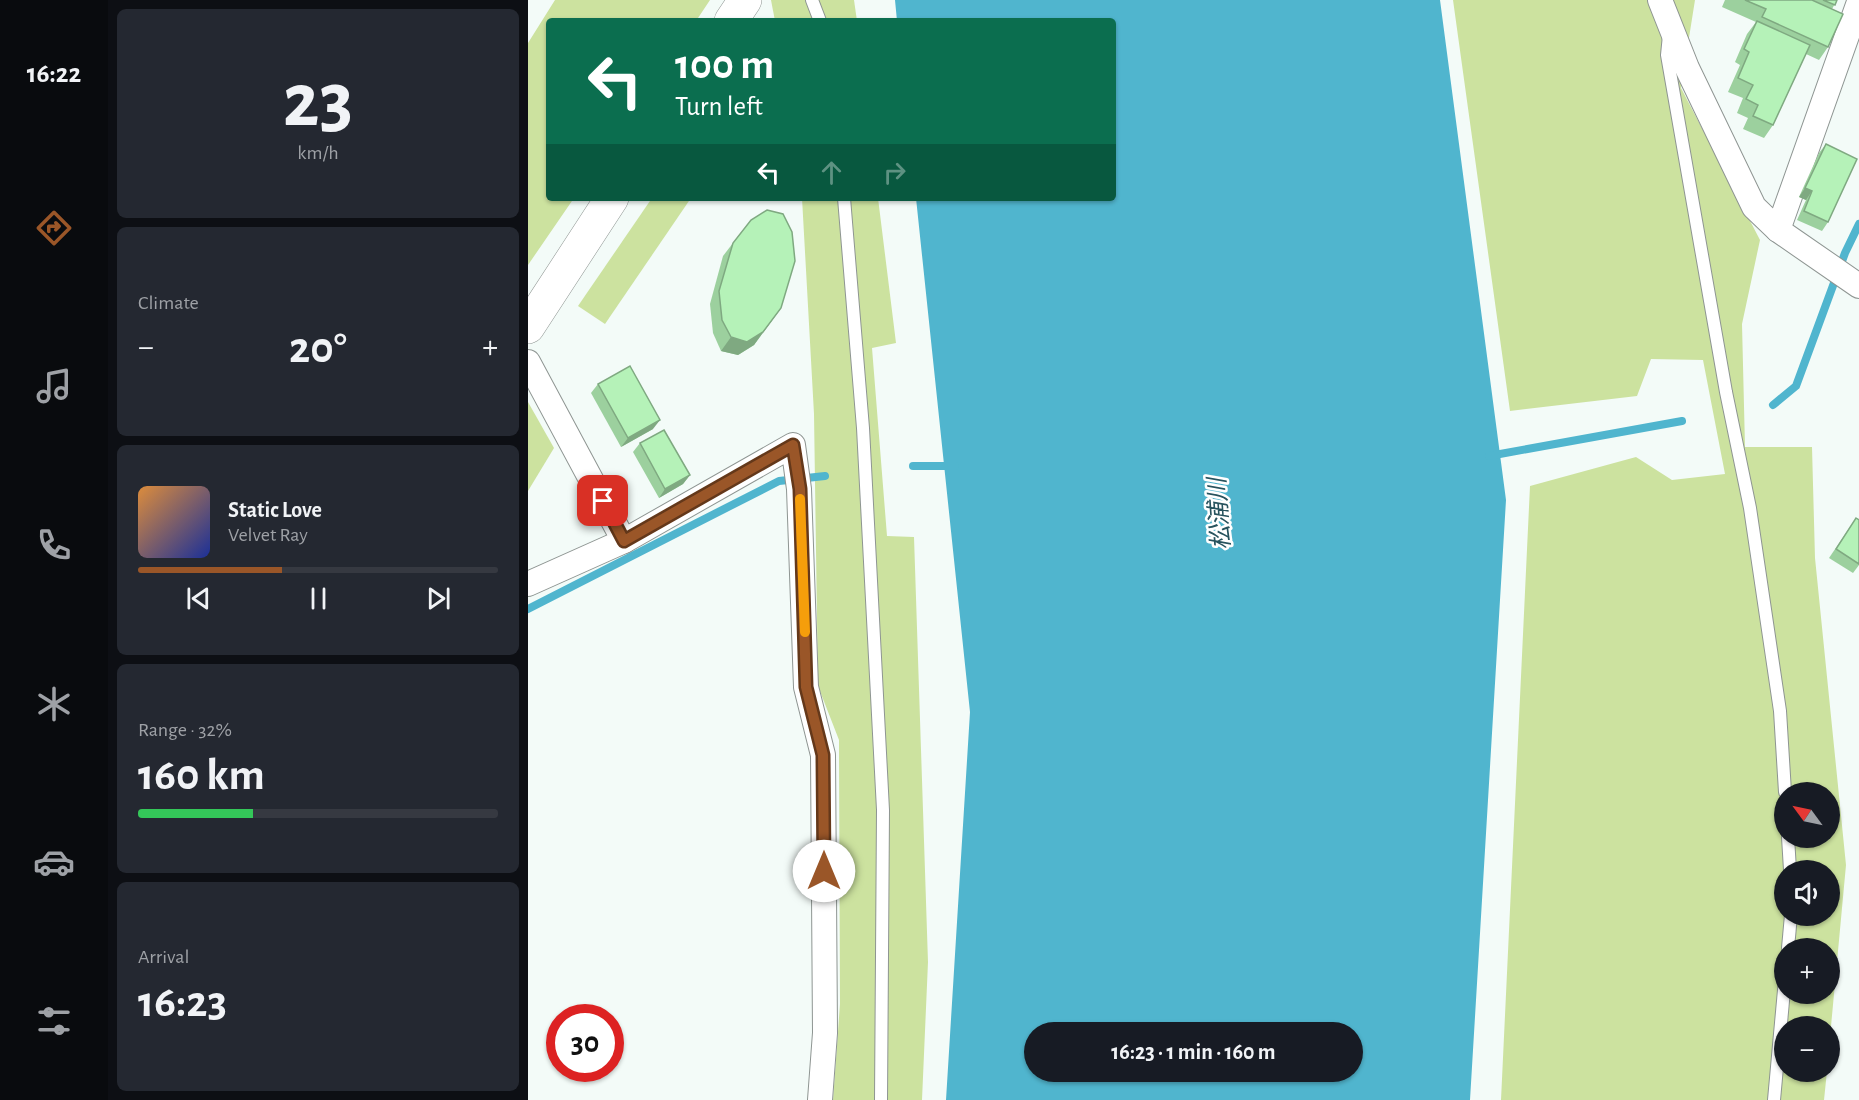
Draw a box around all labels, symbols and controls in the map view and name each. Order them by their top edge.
icon: left [576,42,654,120]
text: 100 m [675,44,774,86]
text: 16:22 [27,60,81,87]
text: 23 [283,63,353,141]
text: Turn left [675,93,763,120]
text: km/h [297,143,339,163]
icon: left [752,156,785,189]
icon: ahead [815,156,848,189]
icon: right [878,156,911,189]
icon: directions [33,207,75,249]
text: Climate [138,293,199,313]
text: 20° [289,326,347,371]
text: − [138,331,154,364]
text: + [482,331,498,364]
icon: music [33,365,75,407]
water label: 松浦川 [1203,474,1234,551]
pin [577,475,628,526]
icon: arrive [586,484,619,517]
text: Static Love [228,499,322,521]
icon: phone [33,524,75,566]
text: Velvet Ray [228,525,308,545]
icon: previous [182,582,215,615]
icon: pause [302,582,335,615]
icon: next [422,582,455,615]
icon: climate [33,683,75,725]
text: Range · 32% [138,720,232,740]
text: 160 km [138,753,265,798]
north arrow [1774,782,1840,848]
map controls [1774,782,1840,1082]
position arrow [792,839,856,903]
icon: car [33,841,75,883]
button: sound [1774,860,1840,926]
button: + [1774,938,1840,1004]
text: Arrival [138,947,189,967]
text: 16:23 [138,980,227,1025]
icon: filters [33,1000,75,1042]
speed limit sign: 30 [546,1004,624,1082]
button: − [1774,1016,1840,1082]
text: 16:23 · 1 min · 160 m [1111,1041,1276,1063]

